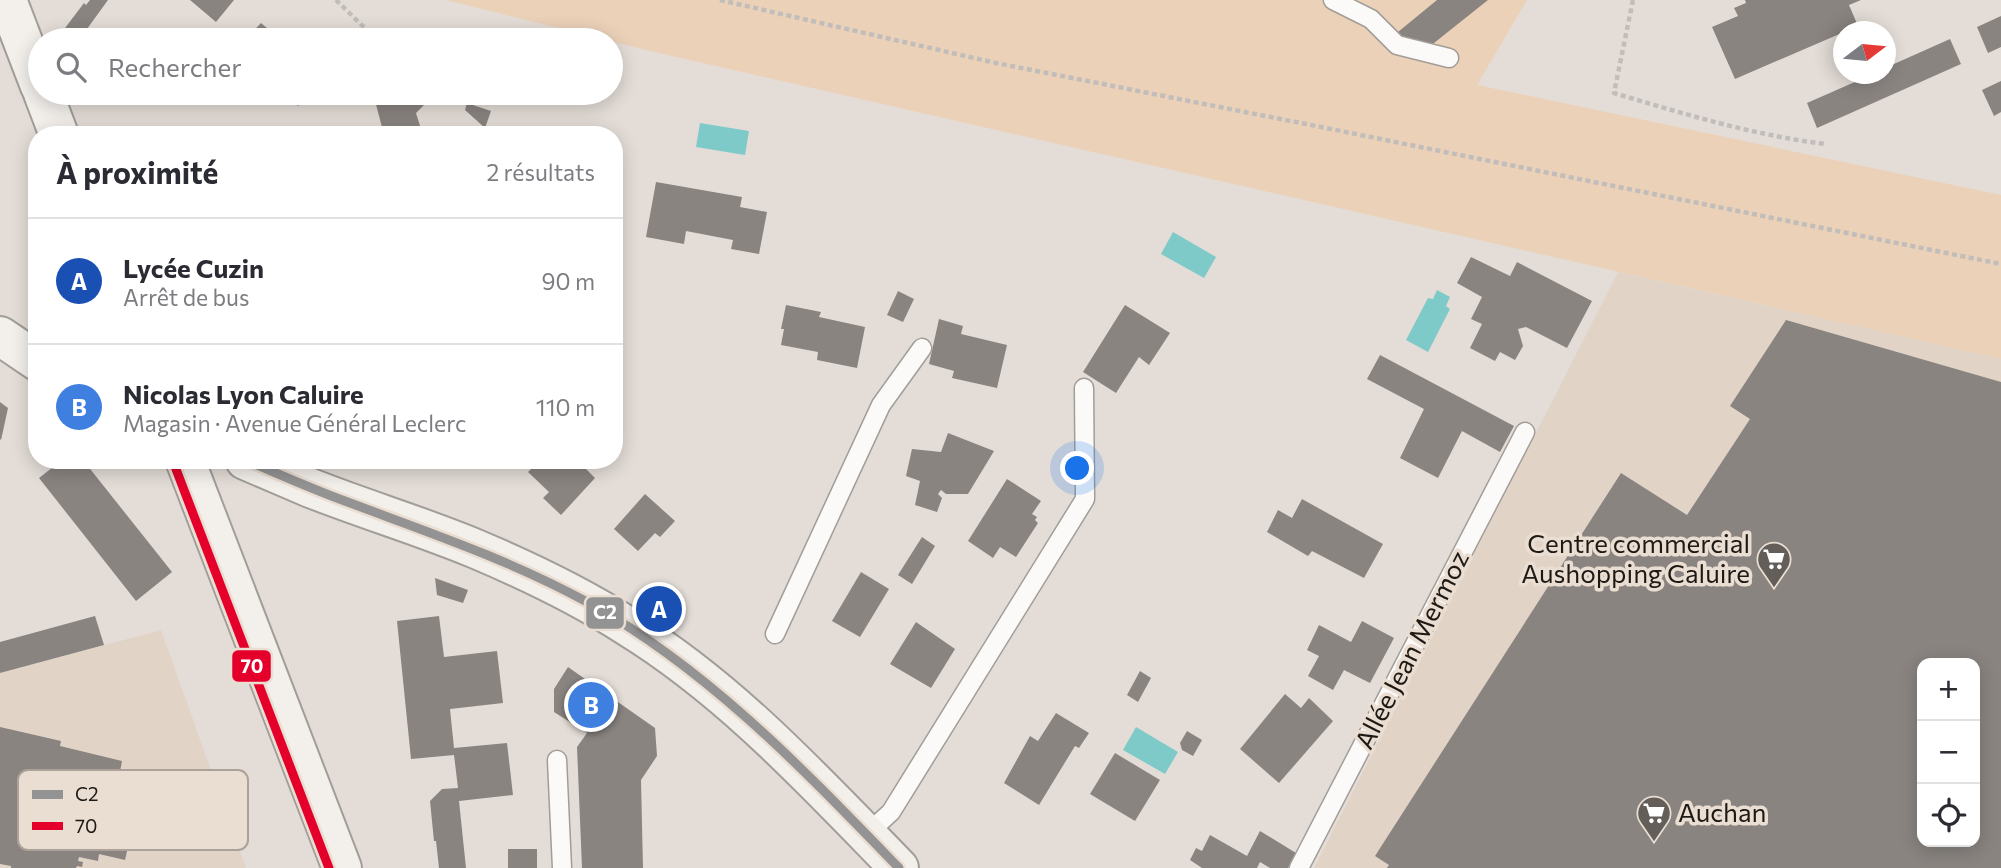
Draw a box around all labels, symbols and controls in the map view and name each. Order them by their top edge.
north arrow [1833,21,1896,84]
search box [28,28,623,105]
icon: search [52,48,90,86]
text: Rechercher [108,51,242,82]
text: À proximité [56,153,218,190]
text: 2 résultats [486,158,595,186]
text: Lycée Cuzin [123,252,264,283]
text: A [71,267,87,295]
text: 90 m [542,267,595,295]
text: Arrêt de bus [123,283,249,311]
text: Nicolas Lyon Caluire [123,378,364,409]
text: B [71,393,87,421]
text: 110 m [536,393,595,421]
text: Magasin · Avenue Général Leclerc [123,409,466,437]
your location [1060,451,1094,485]
place label: Centre commercial Aushopping Caluire [1521,527,1750,588]
supermarket icon: Centre commercial Aushopping Caluire [1755,540,1793,589]
street label: Allée Jean Mermoz [1347,545,1474,754]
pin: A [636,583,682,635]
line badge: C2 [585,596,625,630]
text: C2 [593,600,617,623]
line badge: 70 [231,649,272,683]
text: 70 [241,654,263,677]
map controls [1917,658,1980,847]
button: + [1917,658,1980,721]
pin: B [568,679,614,731]
button: − [1917,721,1980,784]
legend [18,770,248,850]
text: C2 [75,782,99,805]
button: locate [1917,784,1980,847]
supermarket icon: Auchan [1635,794,1673,843]
place label: Auchan [1678,796,1766,827]
text: 70 [75,814,97,837]

